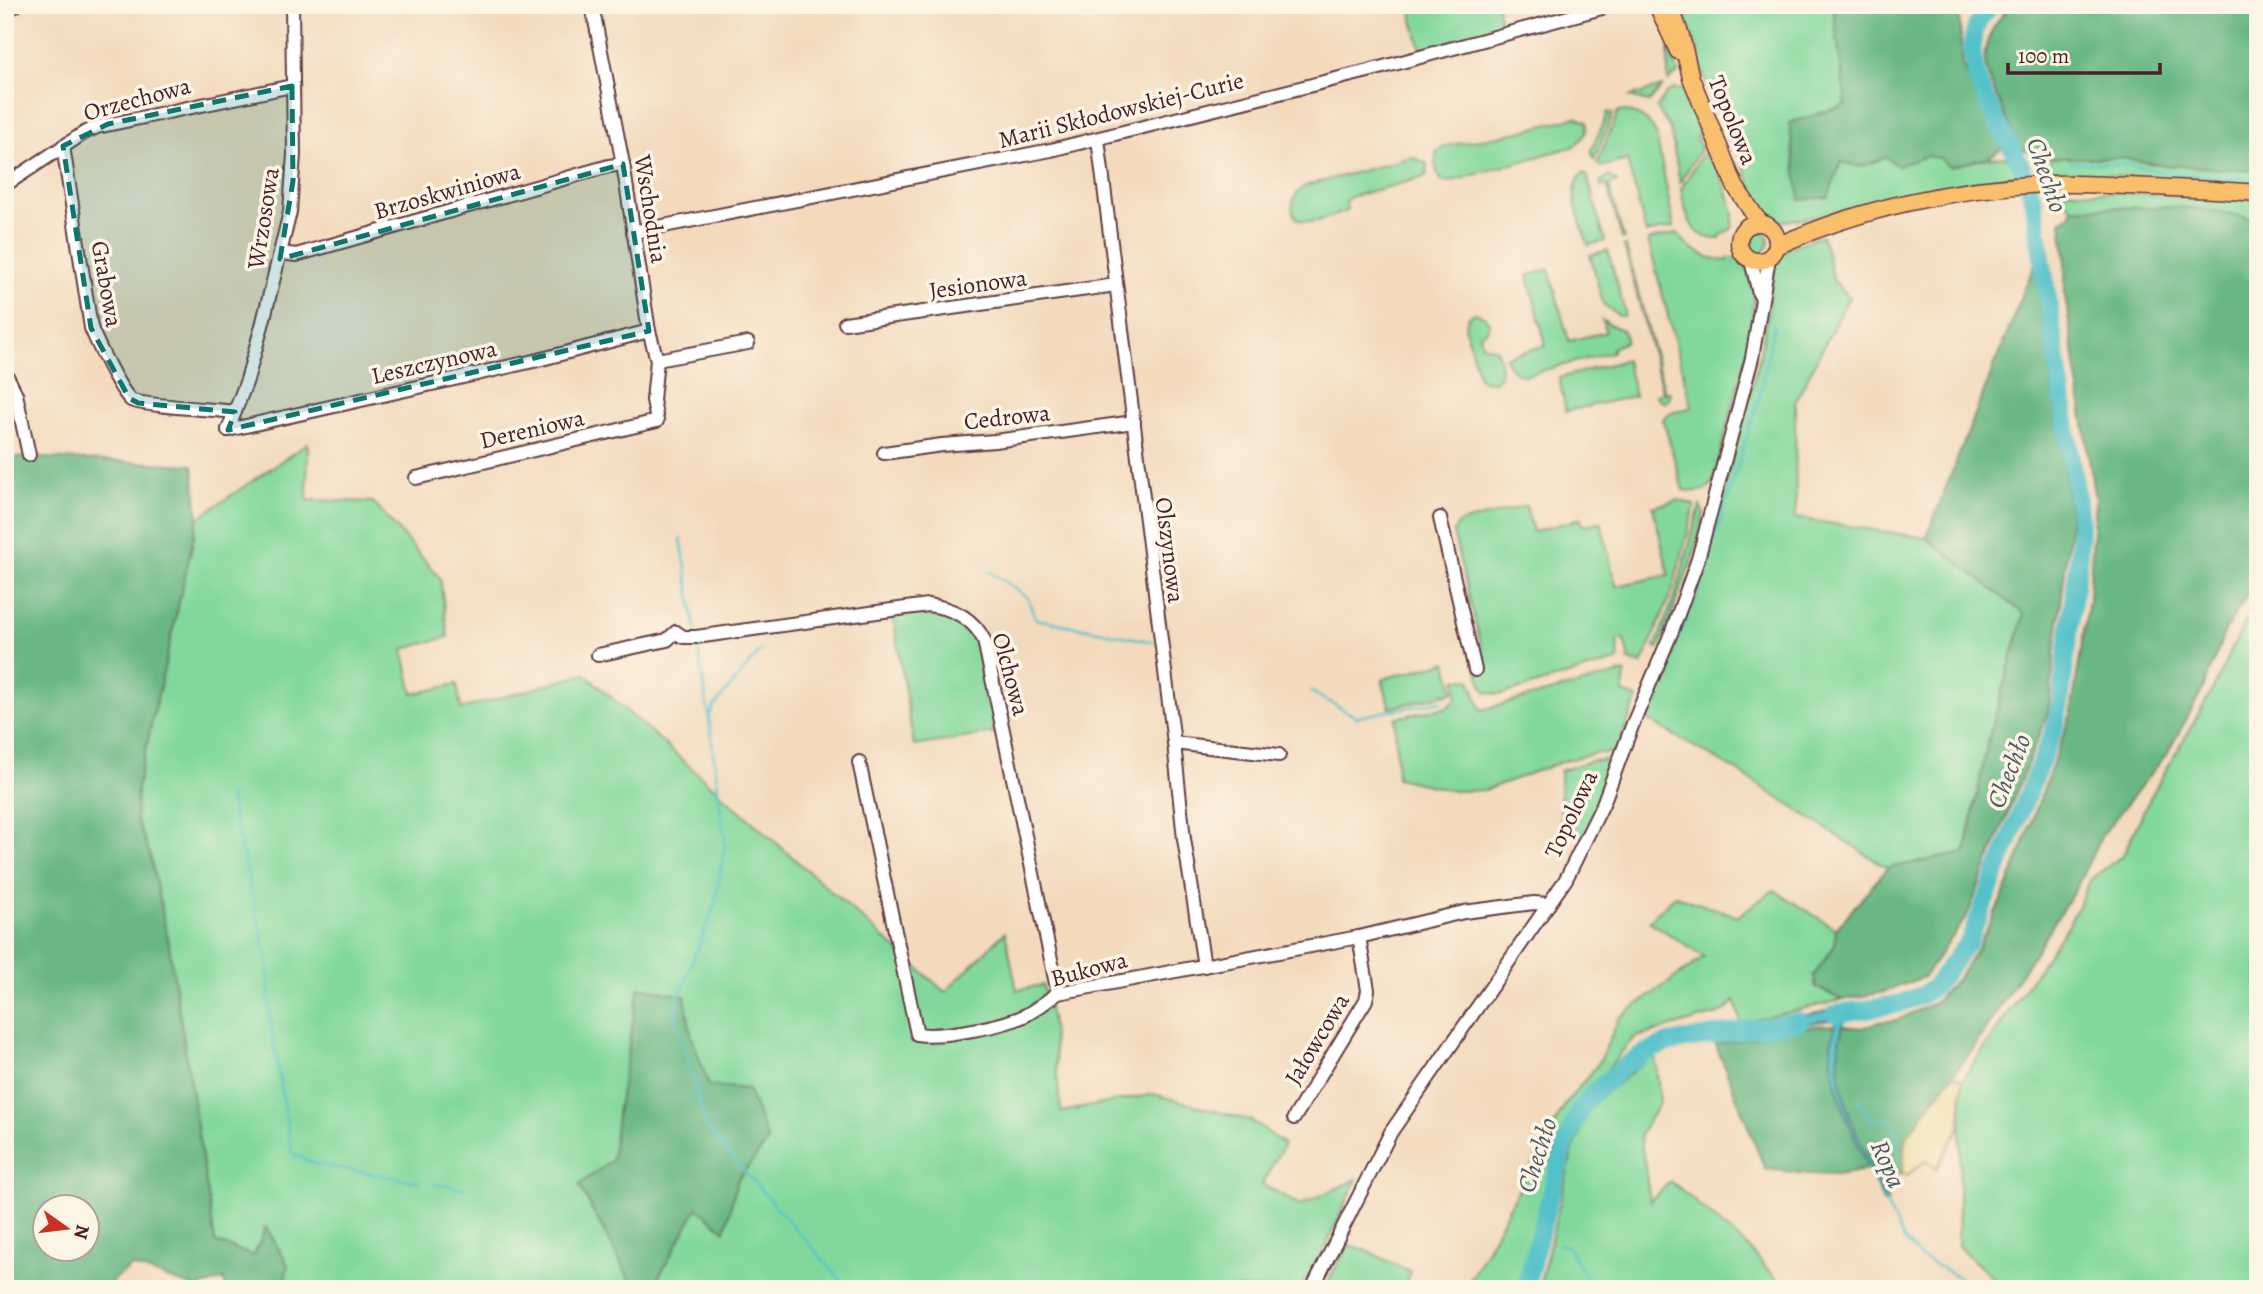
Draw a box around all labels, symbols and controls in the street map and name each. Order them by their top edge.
scale bar [2008,32,2160,76]
text: 100 m [2018,42,2069,70]
street label: Marii Skłodowskiej-Curie [995,64,1247,156]
street label: Orzechowa [80,69,195,129]
street label: Topolowa [1701,71,1766,170]
water label: Chechło [2018,133,2076,217]
street label: Wschodnia [626,152,675,266]
street label: Brzoskwiniowa [370,155,525,227]
street label: Wrzosowa [239,164,287,272]
street label: Grabowa [84,238,130,330]
street label: Jesionowa [927,261,1030,307]
street label: Leszczynowa [368,332,501,392]
street label: Cedrowa [962,396,1052,437]
street label: Dereniowa [476,401,588,457]
street label: Olszynowa [1148,495,1192,606]
street label: Olchowa [985,629,1038,720]
water label: Chechło [1978,729,2040,813]
street label: Topolowa [1537,764,1606,863]
street label: Bukowa [1047,943,1132,995]
street label: Jałowcowa [1277,986,1357,1091]
water label: Chechło [1508,1113,1566,1197]
water label: Ropa [1862,1134,1914,1194]
north arrow [32,1192,102,1262]
text: N [67,1222,96,1242]

